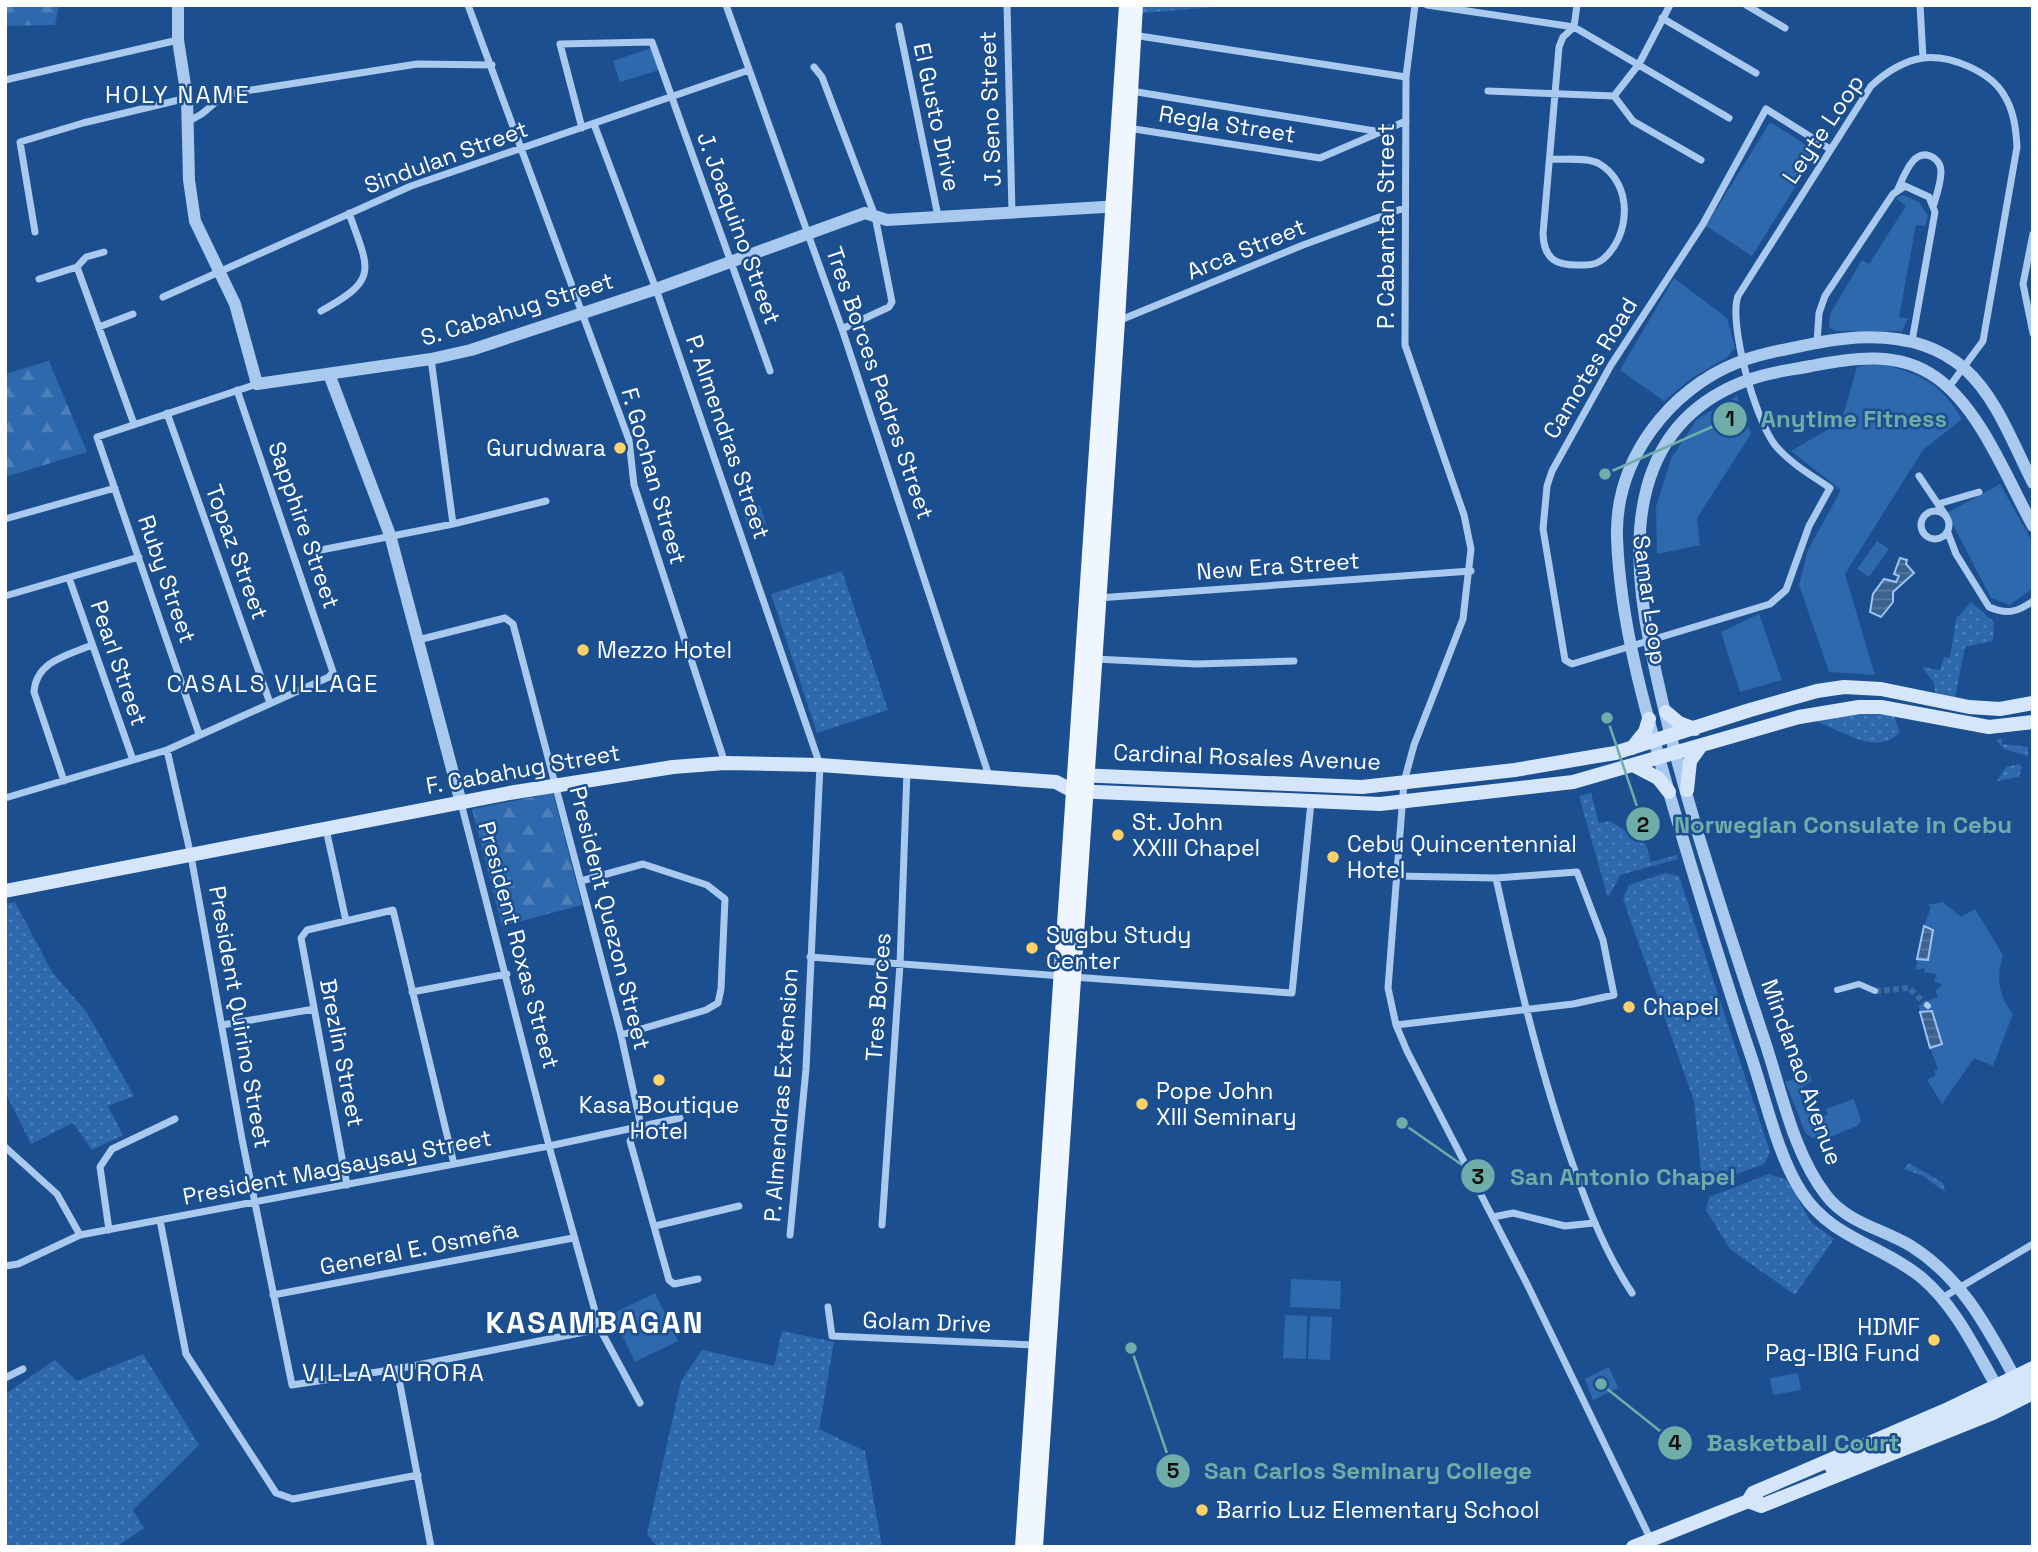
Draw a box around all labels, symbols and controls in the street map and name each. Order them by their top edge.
street label: J. Seno Street [972,31,1008,187]
street label: El Gusto Drive [907,40,967,194]
street label: Leyte Loop [1775,69,1871,189]
district label: HOLY NAME [105,79,251,110]
street label: Regla Street [1157,98,1297,150]
street label: Sindulan Street [360,114,532,200]
street label: P. Cabantan Street [1371,123,1401,329]
street label: J. Joaquino Street [690,128,788,328]
street label: Arca Street [1182,212,1310,286]
street label: Tres Borces Padres Street [819,243,941,523]
street label: S. Cabahug Street [417,265,617,353]
street label: Camotes Road [1536,292,1644,444]
street label: P. Almendras Street [679,331,777,543]
street label: F. Gochan Street [614,384,694,568]
callout: Anytime Fitness [1712,396,1962,441]
text: Anytime Fitness [1761,403,1947,434]
text: 1 [1725,405,1735,432]
place label: Gurudwara [486,433,606,463]
street label: Sapphire Street [261,438,347,612]
marker: Gurudwara [612,440,628,456]
street label: Topaz Street [199,480,275,624]
street label: Ruby Street [131,511,203,647]
street label: Samar Loop [1626,533,1674,667]
street label: New Era Street [1195,545,1361,587]
street label: Pearl Street [84,596,154,730]
place label: Mezzo Hotel [597,635,732,665]
marker: Mezzo Hotel [575,642,591,658]
district label: CASALS VILLAGE [167,668,379,699]
street label: F. Cabahug Street [424,737,622,801]
street label: Cardinal Rosales Avenue [1113,737,1381,777]
street label: President Quezon Street [563,783,657,1053]
callout: Norwegian Consulate in Cebu [1625,802,2026,847]
place label: St. John XXIII Chapel [1132,807,1260,863]
text: Norwegian Consulate in Cebu [1674,809,2012,840]
text: 2 [1637,811,1649,838]
street label: President Roxas Street [472,818,566,1072]
marker: St. John XXIII Chapel [1110,827,1126,843]
place label: Cebu Quincentennial Hotel [1347,829,1577,885]
marker: Cebu Quincentennial Hotel [1325,849,1341,865]
street label: President Quirino Street [202,883,278,1151]
place label: Sugbu Study Center [1046,920,1191,976]
street label: Tres Borces [859,932,897,1062]
marker: Sugbu Study Center [1024,940,1040,956]
street label: P. Almendras Extension [757,967,805,1223]
street label: Mindanao Avenue [1754,975,1850,1169]
street label: Brezlin Street [313,976,371,1130]
place label: Chapel [1643,992,1719,1022]
marker: Chapel [1621,999,1637,1015]
marker: Kasa Boutique Hotel [651,1072,667,1088]
place label: Pope John XIII Seminary [1156,1076,1297,1132]
place label: Kasa Boutique Hotel [579,1090,739,1146]
marker: Pope John XIII Seminary [1134,1096,1150,1112]
street label: President Magsaysay Street [180,1122,494,1212]
callout: San Antonio Chapel [1461,1154,1750,1199]
text: San Antonio Chapel [1510,1161,1736,1192]
text: 3 [1472,1163,1484,1190]
street label: General E. Osmeña [317,1214,521,1282]
district label: KASAMBAGAN [485,1303,705,1342]
street label: Golam Drive [862,1305,992,1339]
place label: HDMF Pag-IBIG Fund [1765,1312,1920,1368]
marker: HDMF Pag-IBIG Fund [1926,1332,1942,1348]
district label: VILLA AURORA [302,1357,486,1388]
callout: Basketball Court [1658,1421,1913,1466]
text: Basketball Court [1707,1427,1899,1458]
text: 4 [1668,1429,1682,1456]
callout: San Carlos Seminary College [1155,1448,1546,1493]
text: San Carlos Seminary College [1204,1455,1532,1486]
text: 5 [1167,1457,1179,1484]
place label: Barrio Luz Elementary School [1216,1495,1540,1525]
marker: Barrio Luz Elementary School [1194,1502,1210,1518]

